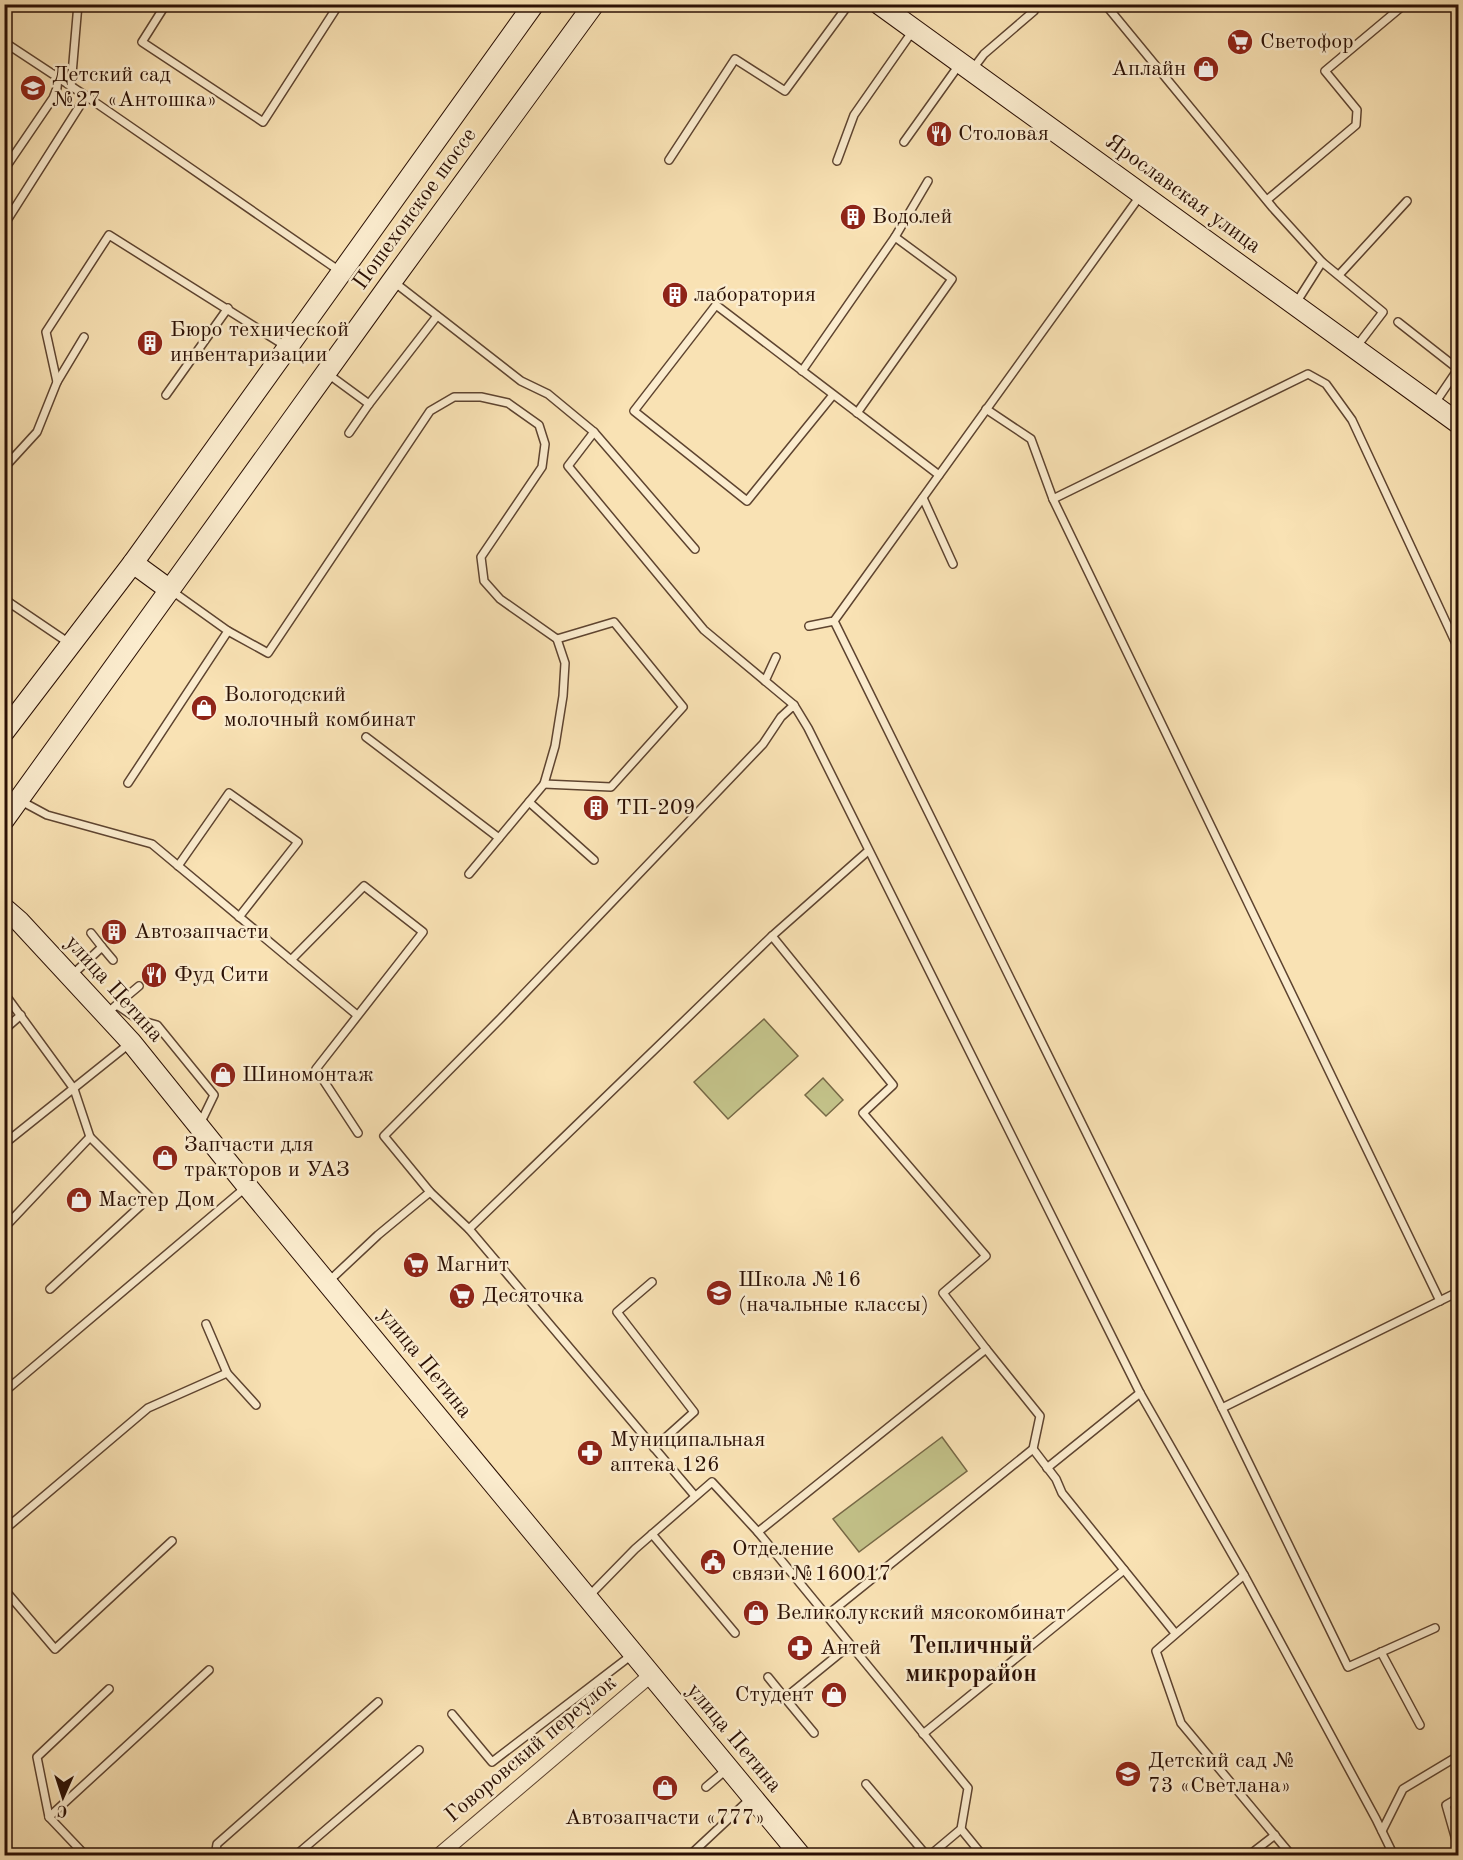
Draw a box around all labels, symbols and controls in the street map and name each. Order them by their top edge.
supermarket icon: Светофор [1225,27,1255,57]
place label: Светофор [1260,31,1354,53]
shop icon: Аплайн [1191,54,1221,84]
place label: Аплайн [1111,58,1186,80]
place label: Детский сад №27 «Антошка» [52,64,217,111]
school or university icon: Детский сад №27 «Антошка» [18,73,48,103]
restaurant icon: Столовая [924,119,954,149]
place label: Столовая [958,123,1049,145]
street label: Пошехонское шоссе [349,124,481,294]
street label: Ярославская улица [1101,130,1265,258]
building icon: Водолей [838,202,868,232]
place label: Водолей [872,206,952,228]
building icon: лаборатория [660,280,690,310]
place label: лаборатория [694,284,816,306]
place label: Бюро технической инвентаризации [170,319,349,366]
building icon: Бюро технической инвентаризации [135,328,165,358]
place label: Вологодский молочный комбинат [224,684,416,731]
shop icon: Вологодский молочный комбинат [189,693,219,723]
building icon: ТП-209 [581,793,611,823]
place label: ТП-209 [616,797,695,819]
building icon: Автозапчасти [99,917,129,947]
place label: Автозапчасти [134,921,269,943]
street label: улица Петина [61,931,167,1047]
restaurant icon: Фуд Сити [139,960,169,990]
place label: Фуд Сити [174,964,269,986]
shop icon: Шиномонтаж [208,1060,238,1090]
place label: Шиномонтаж [242,1064,374,1086]
place label: Запчасти для тракторов и УАЗ [184,1134,350,1181]
shop icon: Запчасти для тракторов и УАЗ [150,1143,180,1173]
shop icon: Мастер Дом [64,1185,94,1215]
place label: Мастер Дом [98,1189,215,1211]
supermarket icon: Магнит [401,1250,431,1280]
place label: Магнит [436,1254,509,1276]
place label: Школа №16 (начальные классы) [738,1269,929,1316]
school or university icon: Школа №16 (начальные классы) [704,1278,734,1308]
supermarket icon: Десяточка [447,1281,477,1311]
place label: Десяточка [482,1285,584,1307]
street label: улица Петина [374,1304,476,1422]
place label: Муниципальная аптека 126 [610,1429,765,1476]
pharmacy icon: Муниципальная аптека 126 [575,1438,605,1468]
place label: Отделение связи №160017 [732,1538,891,1585]
public building icon: Отделение связи №160017 [698,1547,728,1577]
shop icon: Великолукский мясокомбинат [741,1598,771,1628]
place label: Великолукский мясокомбинат [776,1602,1066,1624]
pharmacy icon: Антей [785,1633,815,1663]
district label: Тепличный микрорайон [905,1635,1037,1687]
place label: Антей [820,1637,881,1659]
street label: Говоровский переулок [441,1671,621,1827]
street label: улица Петина [682,1679,786,1797]
shop icon: Студент [819,1680,849,1710]
place label: Студент [735,1684,814,1706]
place label: Детский сад № 73 «Светлана» [1148,1750,1296,1797]
school or university icon: Детский сад № 73 «Светлана» [1113,1759,1143,1789]
north arrow [33,1767,93,1827]
shop icon: Автозапчасти «777» [650,1773,680,1803]
text: С [57,1802,68,1818]
place label: Автозапчасти «777» [565,1807,765,1829]

